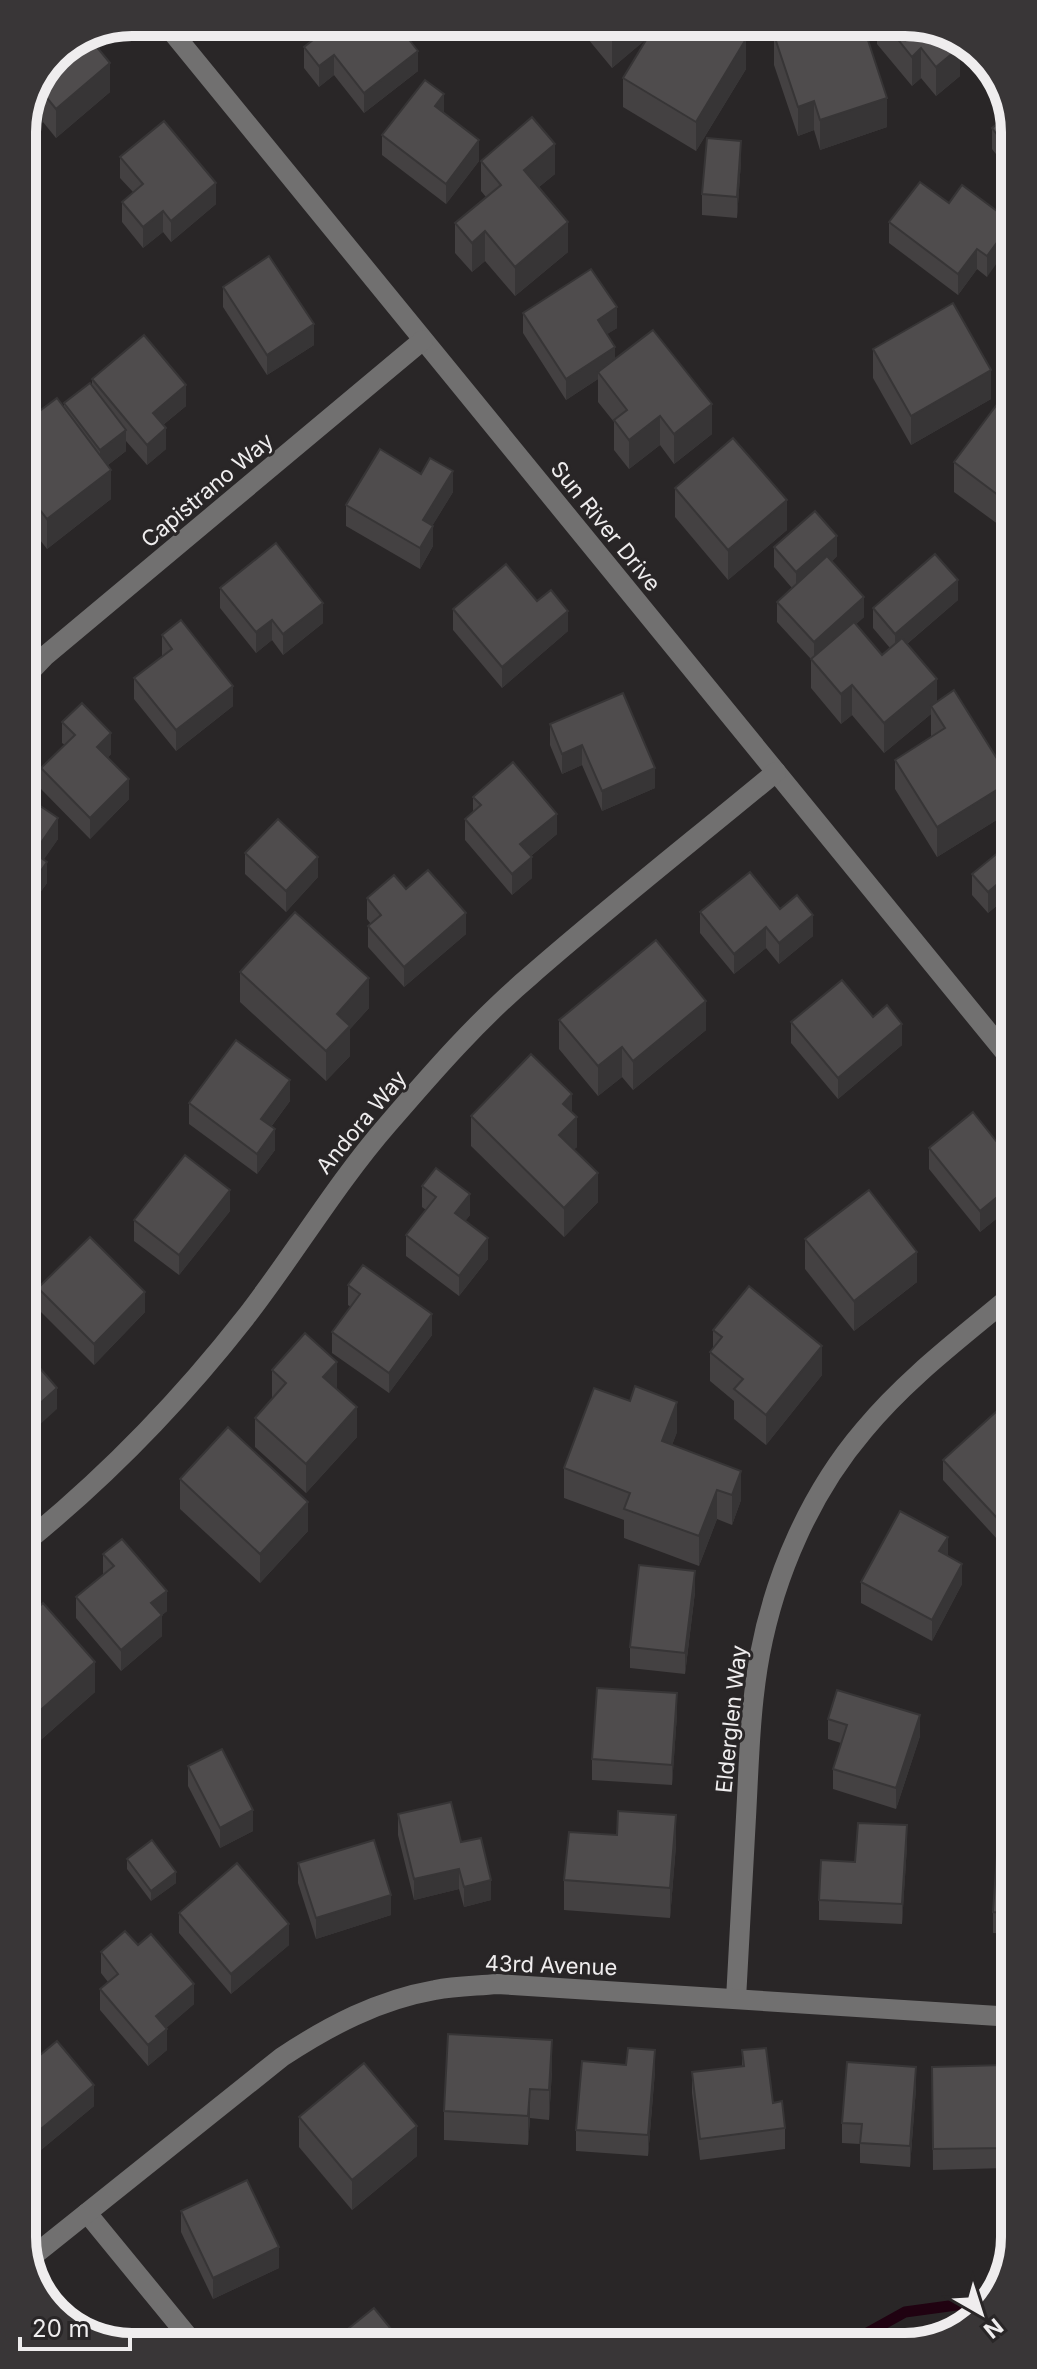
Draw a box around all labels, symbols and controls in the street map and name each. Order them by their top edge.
street label: Capistrano Way [136,427,278,553]
street label: Sun River Drive [546,456,666,596]
street label: Andora Way [310,1065,412,1179]
street label: Elderglen Way [710,1644,752,1794]
street label: 43rd Avenue [484,1950,618,1980]
north arrow [941,2273,1021,2353]
scale bar [20,2301,130,2351]
text: N [979,2313,1008,2344]
text: 20 m [32,2314,90,2343]

